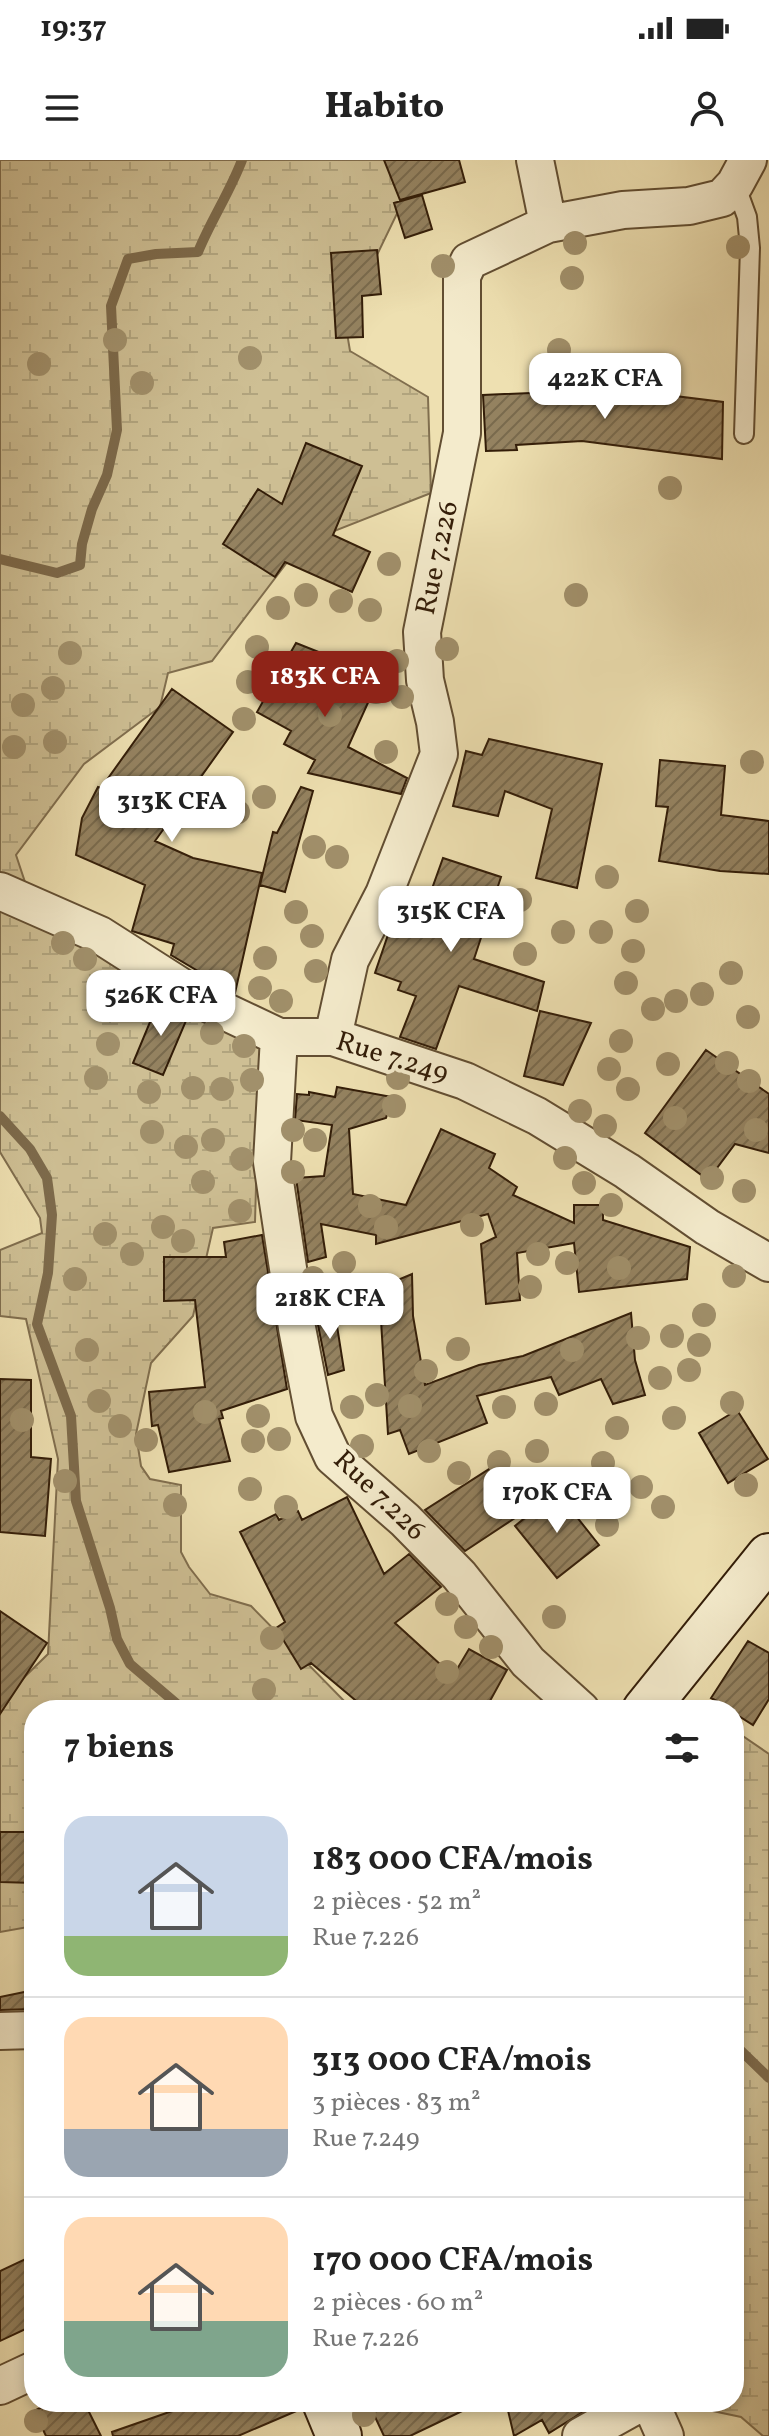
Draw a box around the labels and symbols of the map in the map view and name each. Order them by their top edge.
pin: 422K CFA [522,353,688,421]
street label: Rue 7.226 [407,497,469,619]
pin: 183K CFA [242,651,408,719]
pin: 313K CFA [89,776,255,844]
pin: 315K CFA [368,886,534,954]
pin: 526K CFA [78,970,244,1038]
street label: Rue 7.249 [331,1022,453,1094]
pin: 218K CFA [247,1273,413,1341]
street label: Rue 7.226 [324,1442,434,1550]
pin: 170K CFA [474,1467,640,1535]

